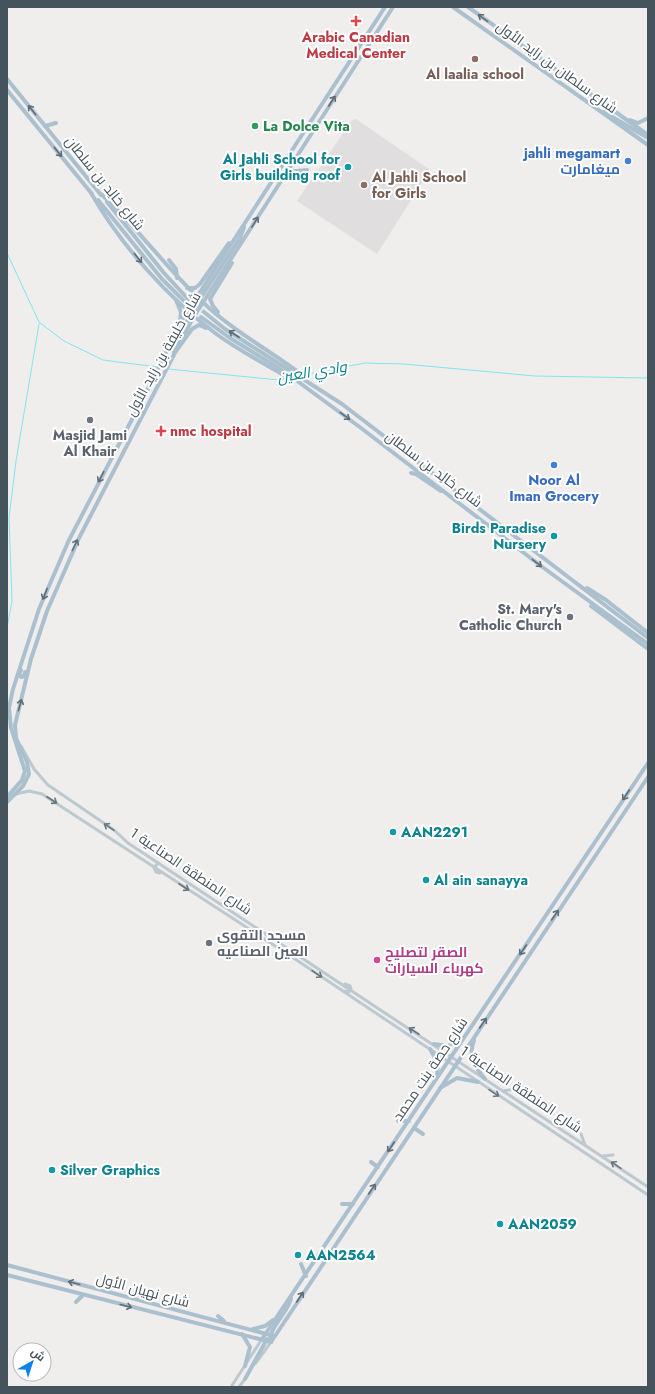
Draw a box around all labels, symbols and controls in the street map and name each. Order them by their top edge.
one-way arrow [478,14,489,22]
marker: Arabic Canadian Medical Center [350,15,362,27]
street label: شارع سلطان بن زايد الأول [492,16,622,118]
place label: Arabic Canadian Medical Center [301,27,410,63]
marker: Al laalia school [470,54,480,64]
place label: Al laalia school [425,64,524,84]
one-way arrow [328,95,336,107]
one-way arrow [27,104,36,115]
place label: La Dolce Vita [263,116,350,136]
marker: La Dolce Vita [250,121,260,131]
street label: شارع خالِد بن سلطان [61,132,149,234]
place label: jahli megamart ميغامارت [522,143,621,179]
one-way arrow [54,147,63,158]
place label: Al Jahli School for Girls building roof [220,149,341,185]
marker: jahli megamart ميغامارت [623,156,633,166]
marker: Al Jahli School for Girls building roof [343,162,353,172]
place label: Al Jahli School for Girls [371,167,466,203]
marker: Al Jahli School for Girls [359,180,369,190]
one-way arrow [250,217,259,228]
one-way arrow [134,253,142,264]
street label: شارع خليفة بن زايد الأول [121,288,205,420]
one-way arrow [228,330,240,338]
water label: وادي العين [276,356,349,389]
one-way arrow [339,412,350,420]
marker: Masjid Jami Al Khair [85,415,95,425]
place label: nmc hospital [170,421,252,441]
place label: Masjid Jami Al Khair [53,425,127,461]
marker: nmc hospital [155,425,167,437]
street label: شارع خالِد بن سلطان [382,426,486,512]
marker: Noor Al Iman Grocery [549,460,559,470]
place label: Noor Al Iman Grocery [509,470,599,506]
one-way arrow [97,471,104,483]
place label: Birds Paradise Nursery [452,518,547,554]
marker: Birds Paradise Nursery [549,531,559,541]
one-way arrow [72,539,79,551]
one-way arrow [532,558,543,567]
one-way arrow [40,588,48,600]
place label: St. Mary's Catholic Church [459,599,563,635]
marker: St. Mary's Catholic Church [565,612,575,622]
one-way arrow [16,698,24,711]
one-way arrow [622,789,630,800]
one-way arrow [46,797,58,805]
one-way arrow [103,822,114,831]
place label: AAN2291 [400,822,468,842]
street label: شارع المنطقة الصناعية 1 [126,823,256,919]
marker: AAN2291 [388,827,398,837]
place label: Al ain sanayya [433,870,528,890]
marker: Al ain sanayya [421,875,431,885]
one-way arrow [178,883,189,891]
one-way arrow [551,910,559,921]
place label: مسجد التقوى العين الصناعيه [217,925,308,961]
marker: مسجد التقوى العين الصناعيه [204,938,214,948]
place label: الصقر لتصليح كهرباء السيارات [385,942,484,978]
one-way arrow [518,944,526,956]
marker: الصقر لتصليح كهرباء السيارات [372,955,382,965]
one-way arrow [311,970,322,978]
street label: شارع حصة بنت محمد [388,1013,472,1125]
one-way arrow [479,1018,487,1029]
one-way arrow [408,1027,420,1035]
street label: شارع المنطقة الصناعية 1 [456,1041,586,1137]
one-way arrow [489,1088,500,1097]
one-way arrow [387,1141,395,1152]
place label: Silver Graphics [60,1160,161,1180]
one-way arrow [610,1161,621,1169]
marker: Silver Graphics [47,1165,57,1175]
one-way arrow [368,1184,376,1195]
place label: AAN2059 [507,1214,577,1234]
marker: AAN2059 [495,1219,505,1229]
place label: AAN2564 [305,1245,376,1265]
marker: AAN2564 [293,1250,303,1260]
street label: شارع نهيان الأول [94,1268,192,1312]
one-way arrow [68,1279,81,1286]
one-way arrow [296,1291,304,1303]
one-way arrow [119,1302,132,1310]
north arrow [12,1342,52,1382]
text: ش [28,1344,49,1365]

